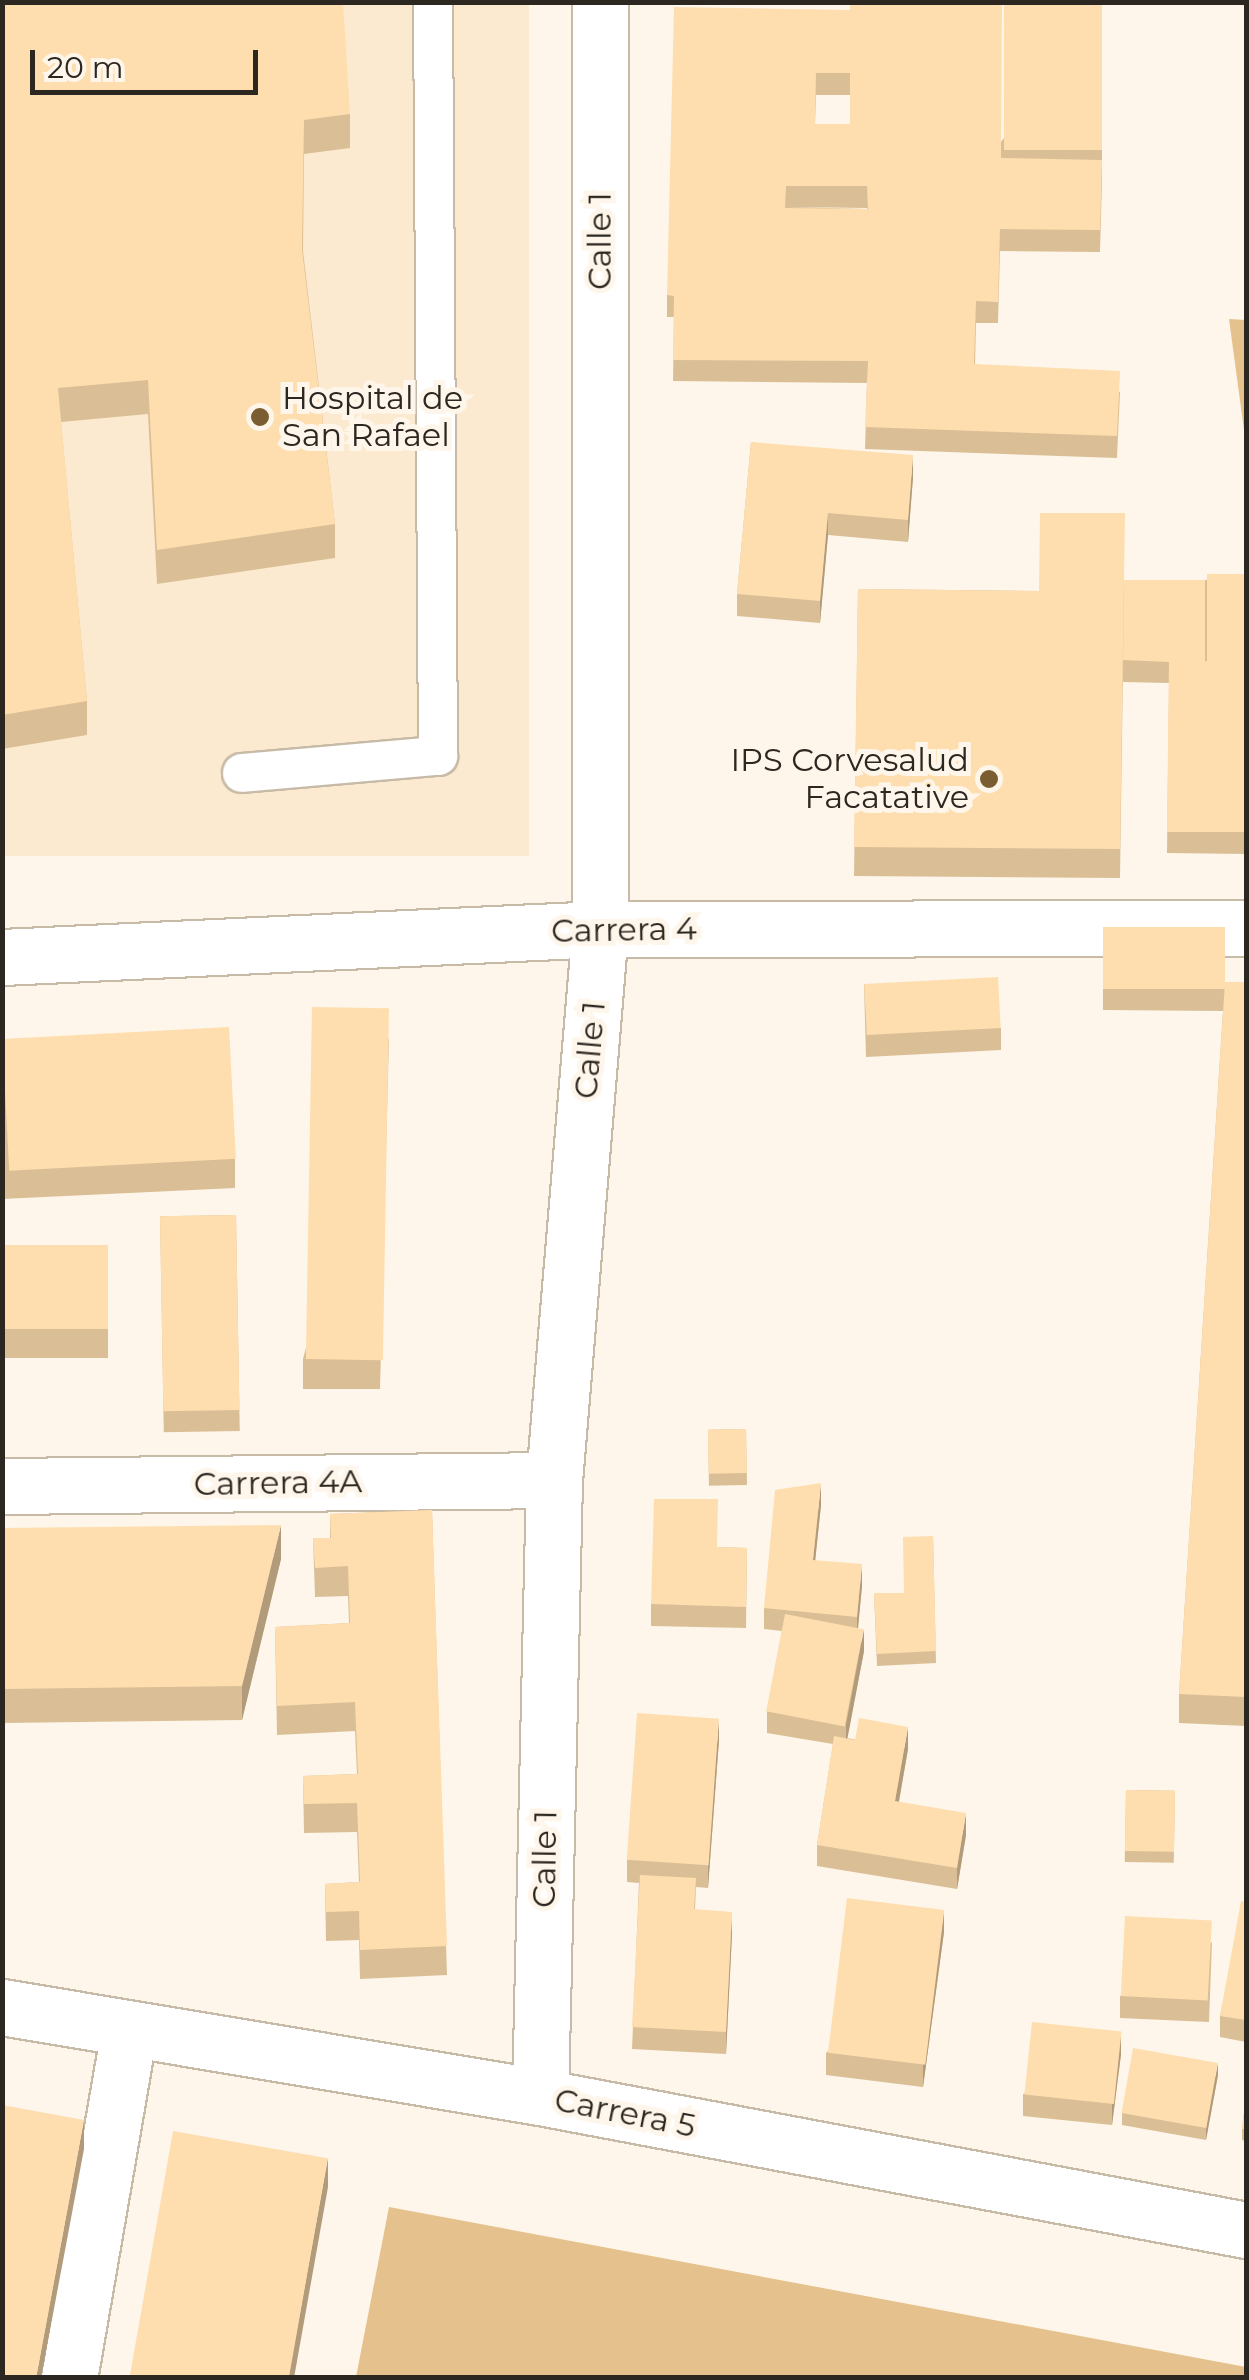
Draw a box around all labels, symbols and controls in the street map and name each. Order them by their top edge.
scale bar [35,30,262,92]
text: 20 m [47,49,124,86]
street label: Calle 1 [581,192,619,290]
place label: Hospital de San Rafael [282,380,463,455]
marker: Hospital de San Rafael [247,404,273,430]
place label: IPS Corvesalud Facatative [730,742,969,817]
marker: IPS Corvesalud Facatative [978,768,1000,790]
street label: Carrera 4 [551,910,697,950]
street label: Calle 1 [567,1000,613,1100]
street label: Carrera 4A [193,1462,363,1504]
street label: Calle 1 [525,1810,565,1908]
street label: Carrera 5 [551,2081,699,2145]

